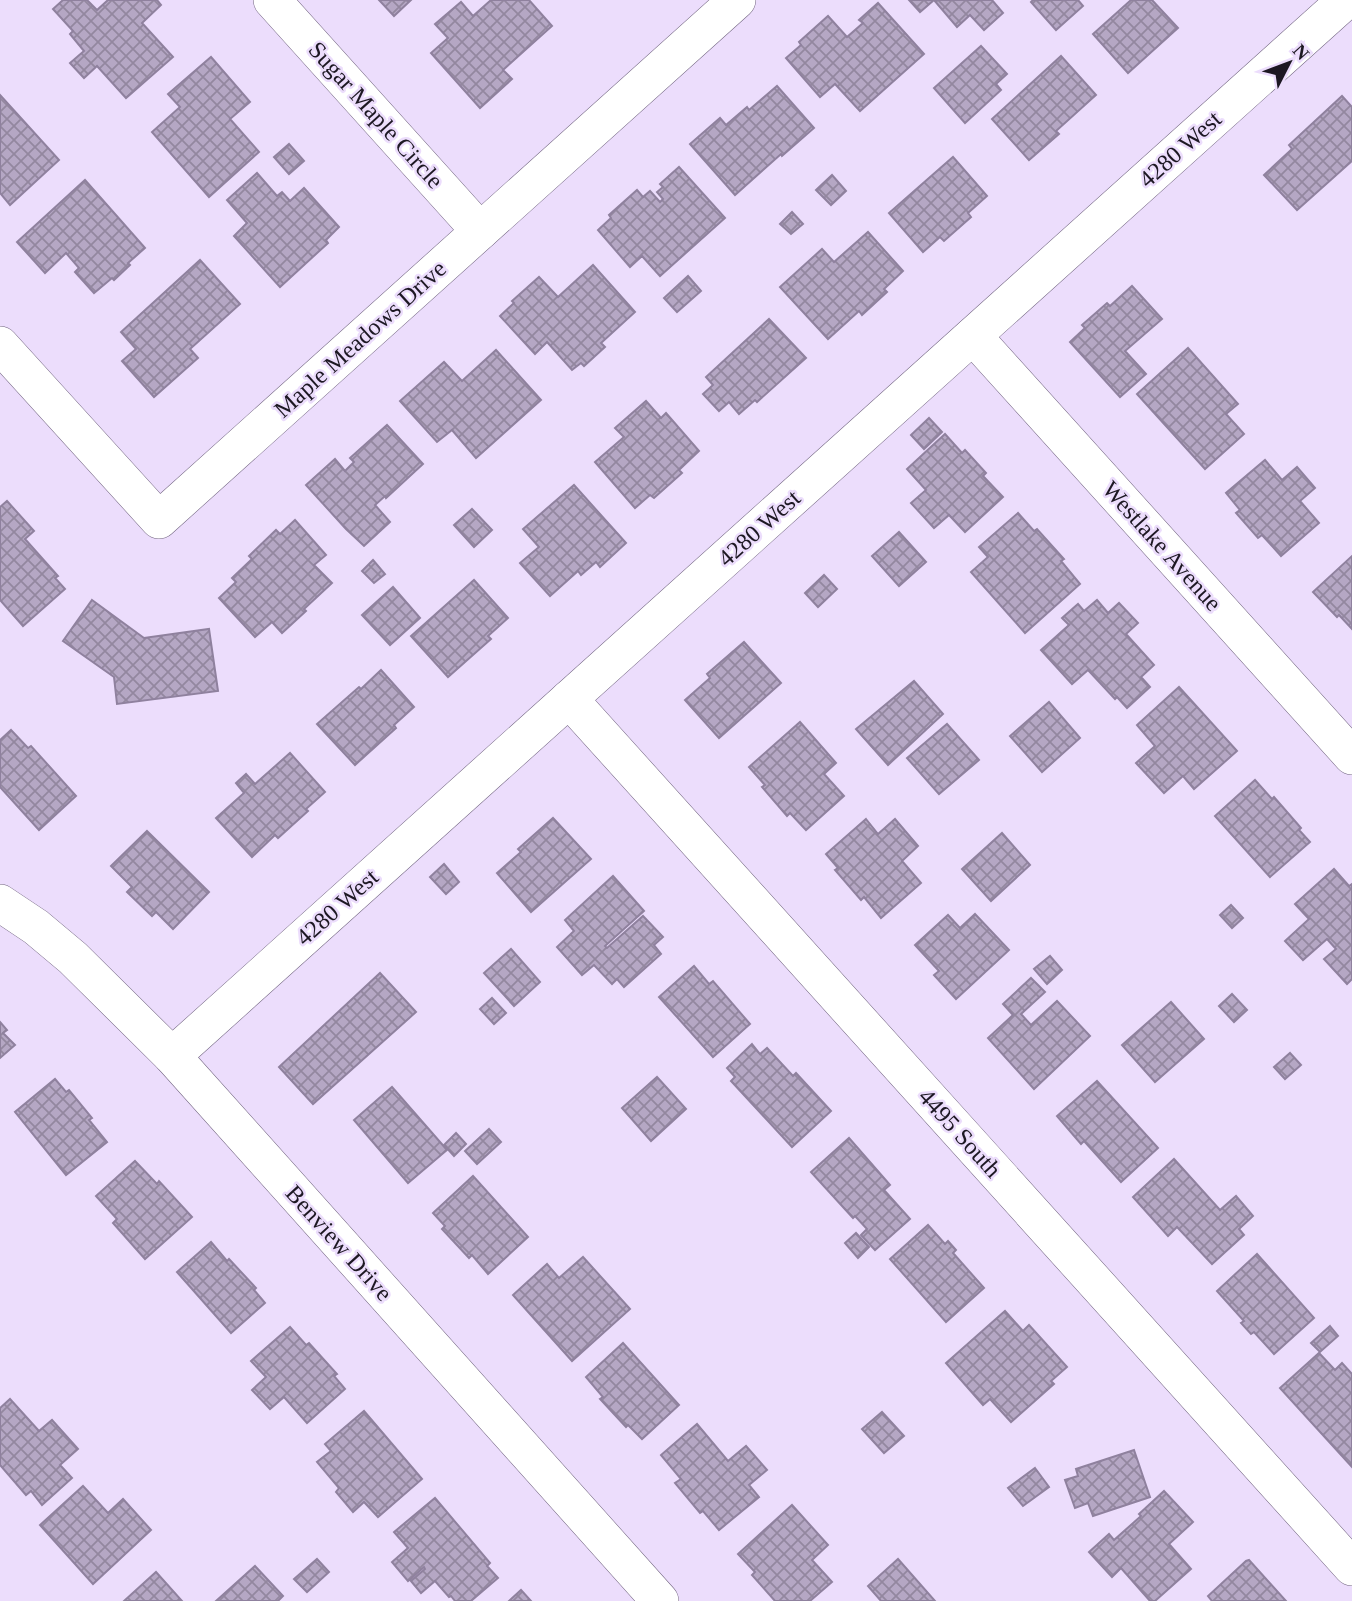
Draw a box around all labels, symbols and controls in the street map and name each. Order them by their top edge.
north arrow [1254,28,1324,98]
street label: Sugar Maple Circle [303,36,449,194]
text: N [1289,40,1314,64]
street label: 4280 West [1134,105,1226,192]
street label: Maple Meadows Drive [269,255,451,423]
street label: Westlake Avenue [1097,476,1227,616]
street label: 4280 West [713,484,805,571]
street label: 4280 West [291,863,383,950]
street label: 4495 South [914,1083,1006,1183]
street label: Benview Drive [281,1180,397,1306]

